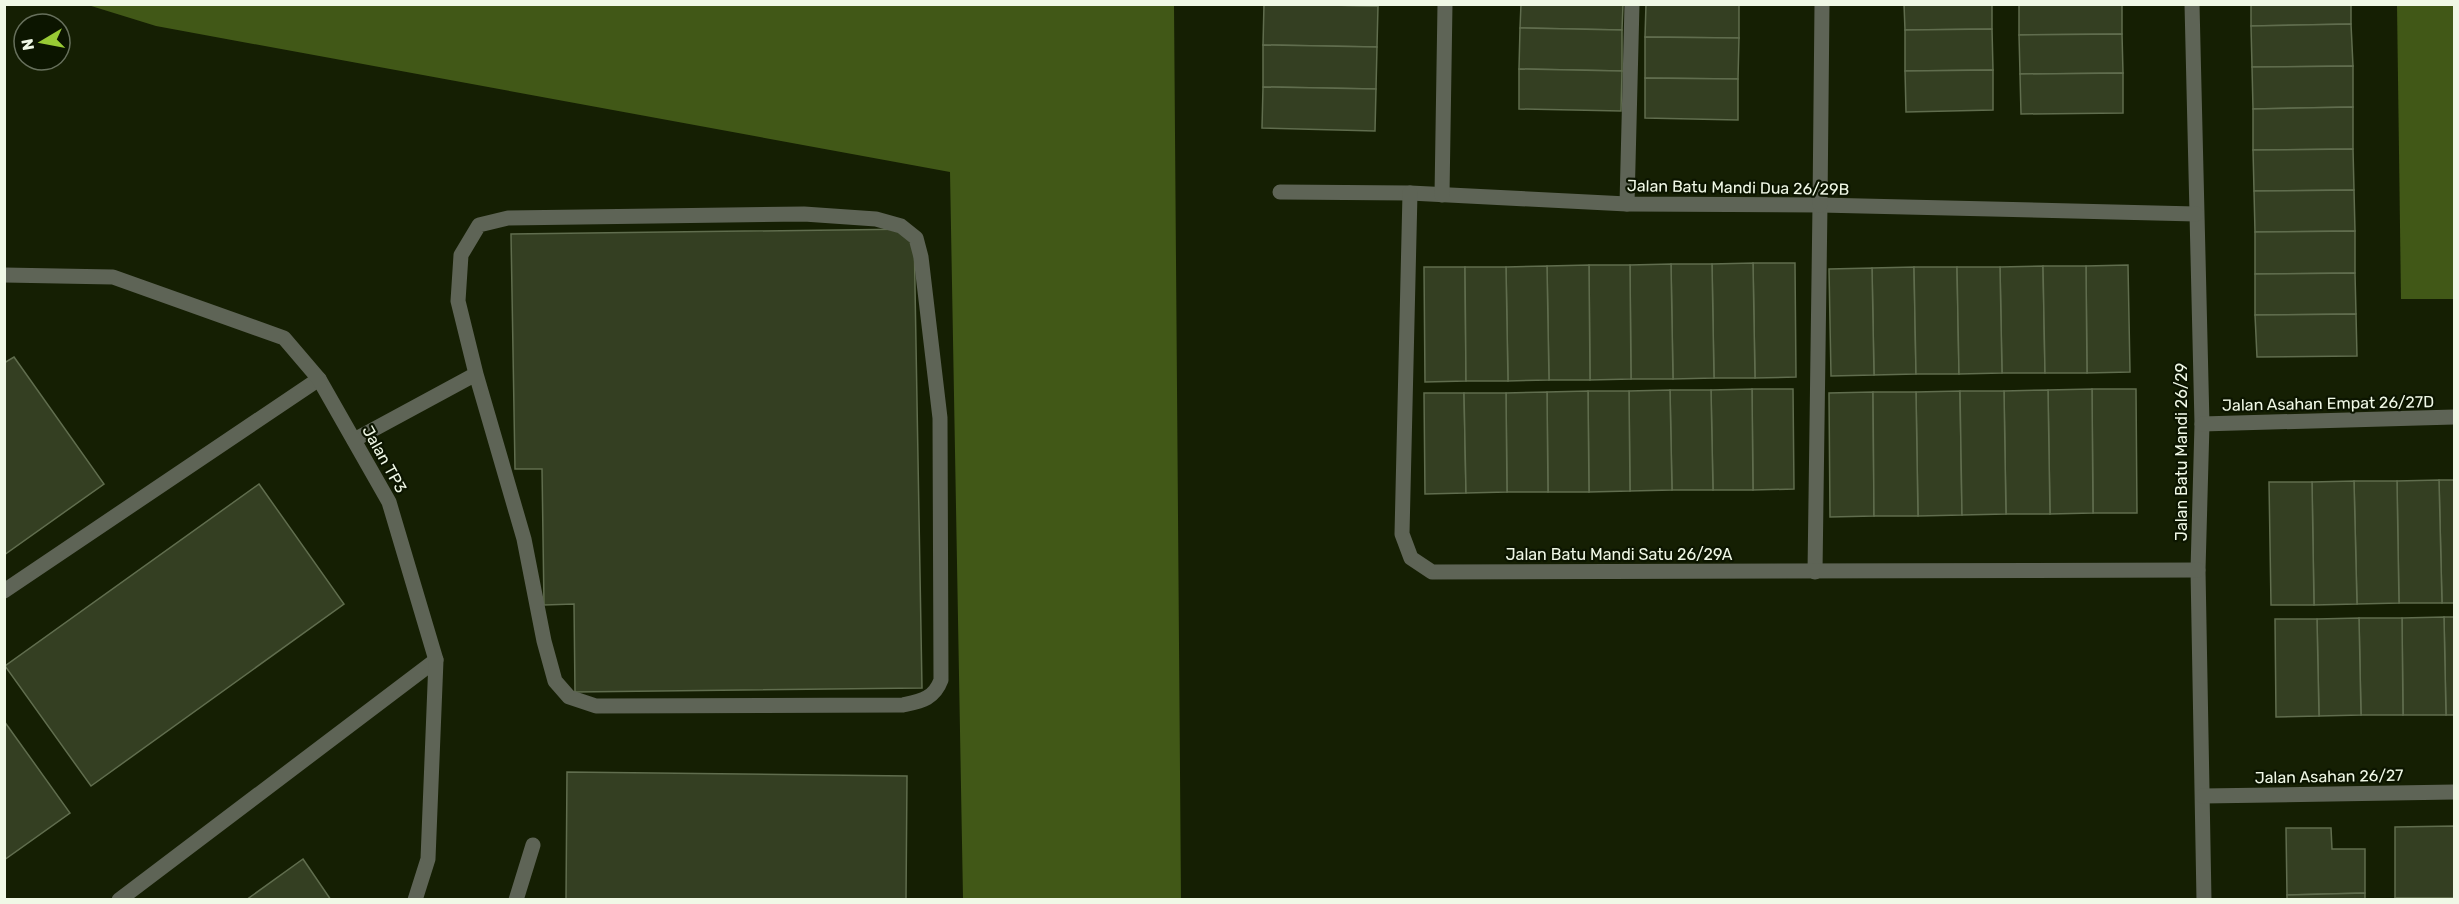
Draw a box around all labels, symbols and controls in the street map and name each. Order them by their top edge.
north arrow [12,12,72,72]
text: N [17,37,38,52]
street label: Jalan Batu Mandi Dua 26/29B [1627,176,1849,199]
street label: Jalan Batu Mandi 26/29 [2172,363,2191,541]
street label: Jalan Asahan Empat 26/27D [2222,392,2434,415]
street label: Jalan TP3 [358,422,411,496]
street label: Jalan Batu Mandi Satu 26/29A [1505,545,1733,564]
street label: Jalan Asahan 26/27 [2254,766,2404,787]

